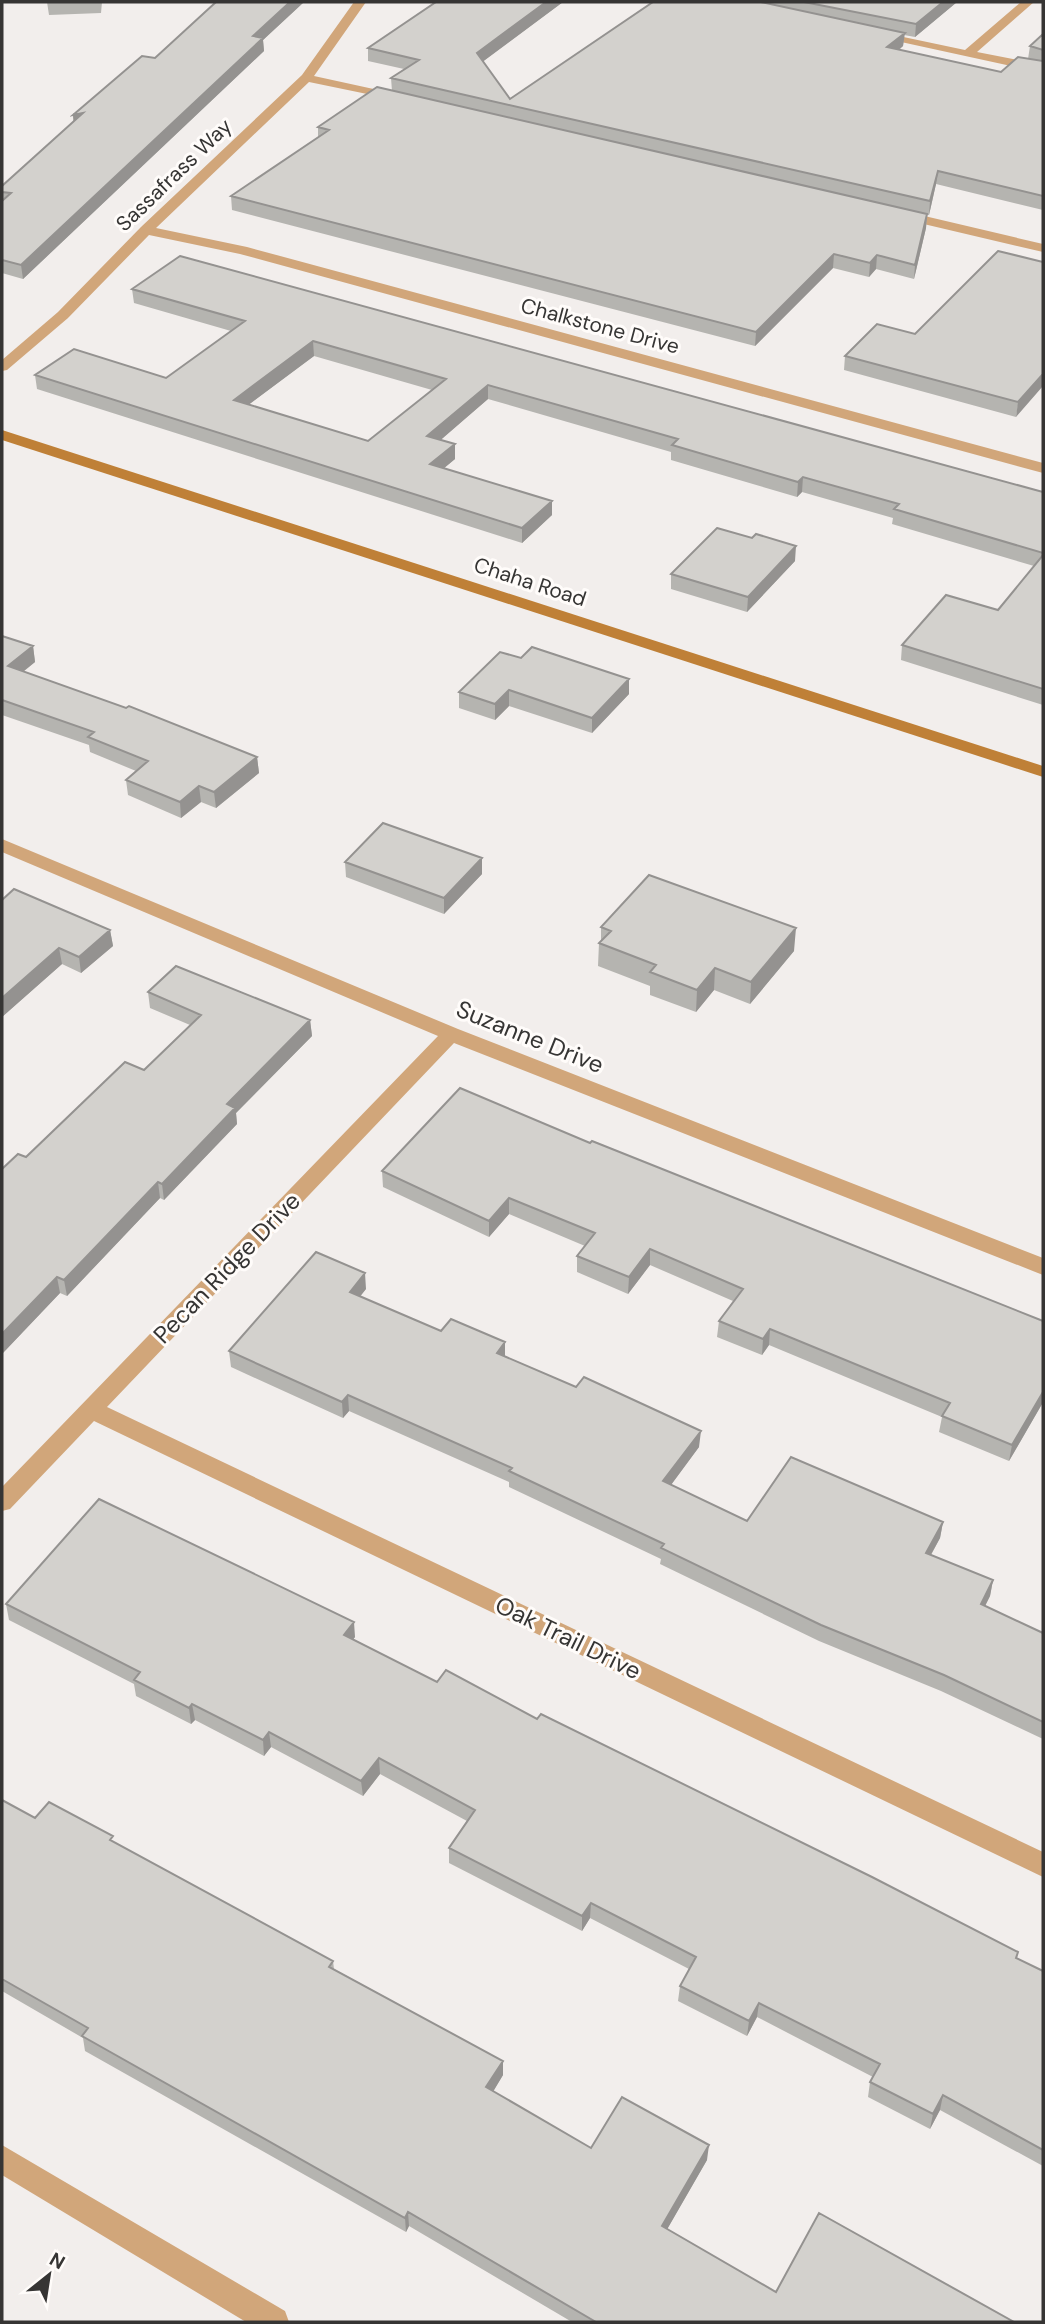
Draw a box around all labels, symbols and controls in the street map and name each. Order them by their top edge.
street label: Sassafrass Way [110,112,238,238]
street label: Chalkstone Drive [518,291,682,361]
street label: Chaha Road [470,551,590,613]
street label: Suzanne Drive [452,993,608,1080]
street label: Pecan Ridge Drive [147,1185,307,1350]
street label: Oak Trail Drive [490,1589,646,1686]
north arrow [14,2240,84,2310]
text: N [45,2246,70,2275]

